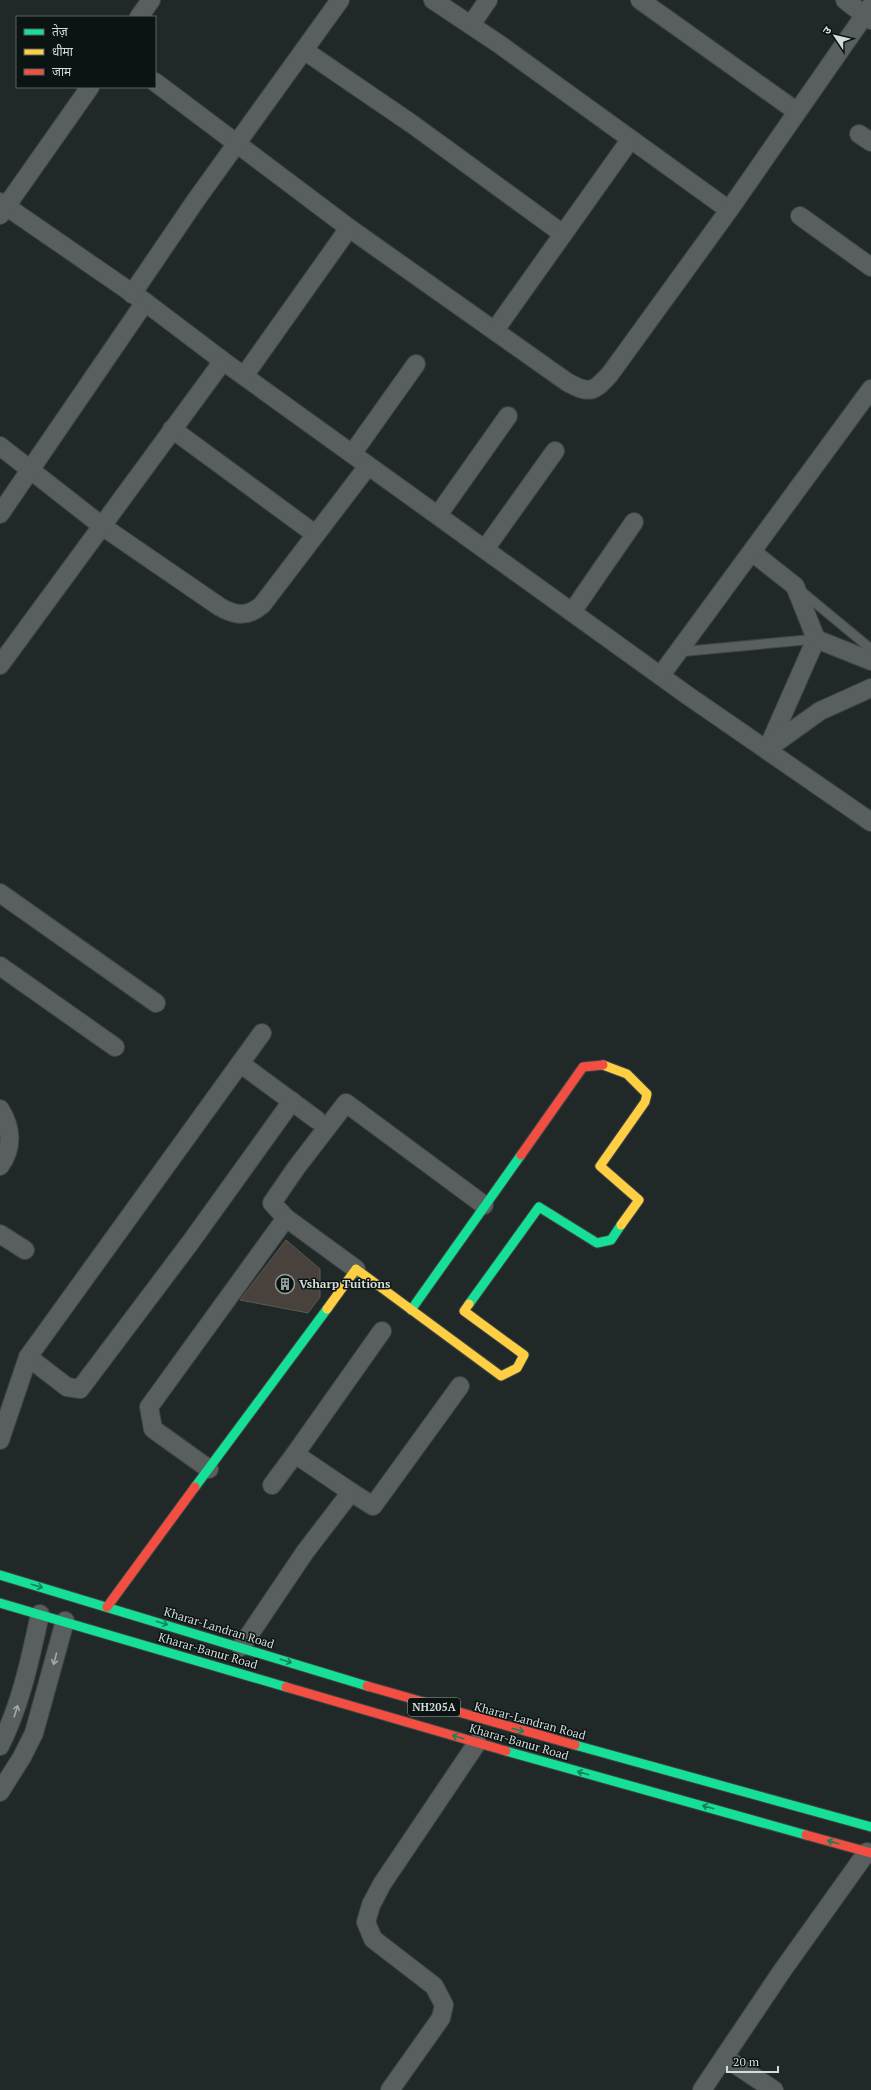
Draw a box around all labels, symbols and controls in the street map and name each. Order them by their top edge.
legend [16,16,156,88]
north arrow [815,16,855,56]
text: उ [819,23,835,37]
text: तेज़ [52,24,69,39]
text: धीमा [52,44,74,59]
text: जाम [52,64,72,79]
building icon: Vsharp Tuitions [274,1273,296,1295]
place label: Vsharp Tuitions [299,1276,391,1291]
one-way arrow [31,1583,44,1590]
street label: Kharar-Landran Road [162,1604,276,1652]
one-way arrow [156,1620,168,1628]
street label: Kharar-Banur Road [157,1629,260,1672]
one-way arrow [51,1652,58,1665]
one-way arrow [280,1658,292,1666]
road number: NH205A [408,1698,460,1716]
street label: Kharar-Landran Road [473,1698,588,1743]
one-way arrow [13,1704,20,1717]
street label: Kharar-Banur Road [468,1720,571,1763]
one-way arrow [512,1727,525,1734]
one-way arrow [451,1733,464,1740]
one-way arrow [577,1768,590,1776]
one-way arrow [702,1803,715,1811]
one-way arrow [827,1838,840,1845]
scale bar [727,2048,778,2074]
text: 20 m [733,2054,760,2069]

